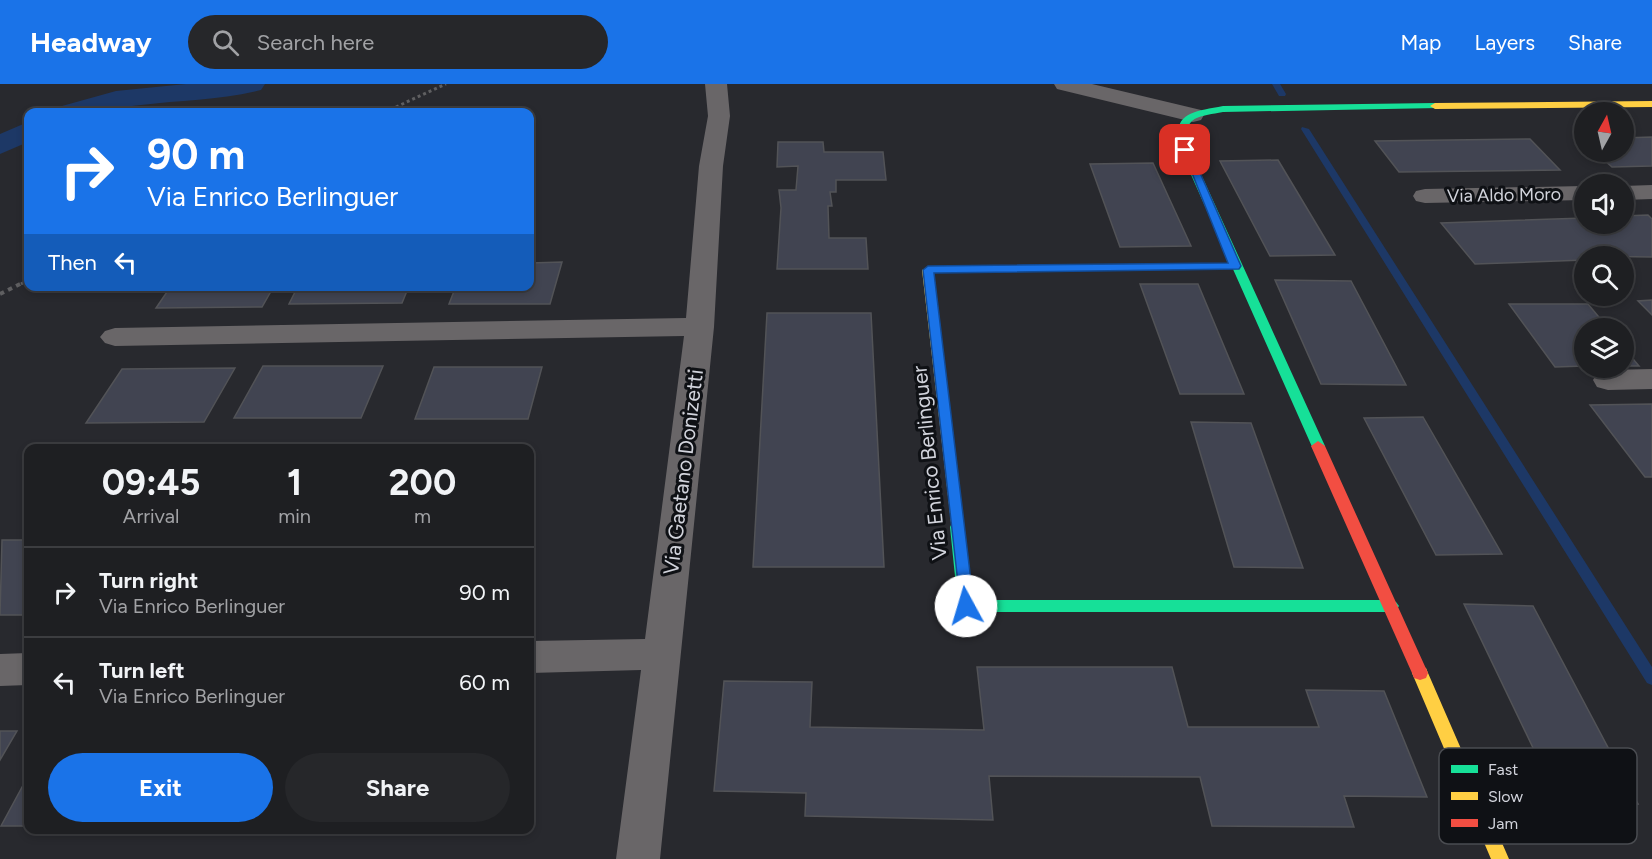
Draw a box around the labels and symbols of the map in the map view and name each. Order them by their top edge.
north arrow [1574,102,1634,162]
pin [1159,124,1210,175]
street label: Via Aldo Moro [1447,183,1561,207]
street label: Via Enrico Berlinguer [906,365,952,561]
street label: Via Gaetano Donizetti [658,368,708,576]
position arrow [934,574,998,638]
legend [1439,748,1637,844]
text: Fast [1488,760,1518,779]
text: Slow [1488,787,1523,806]
text: Jam [1488,814,1518,833]

